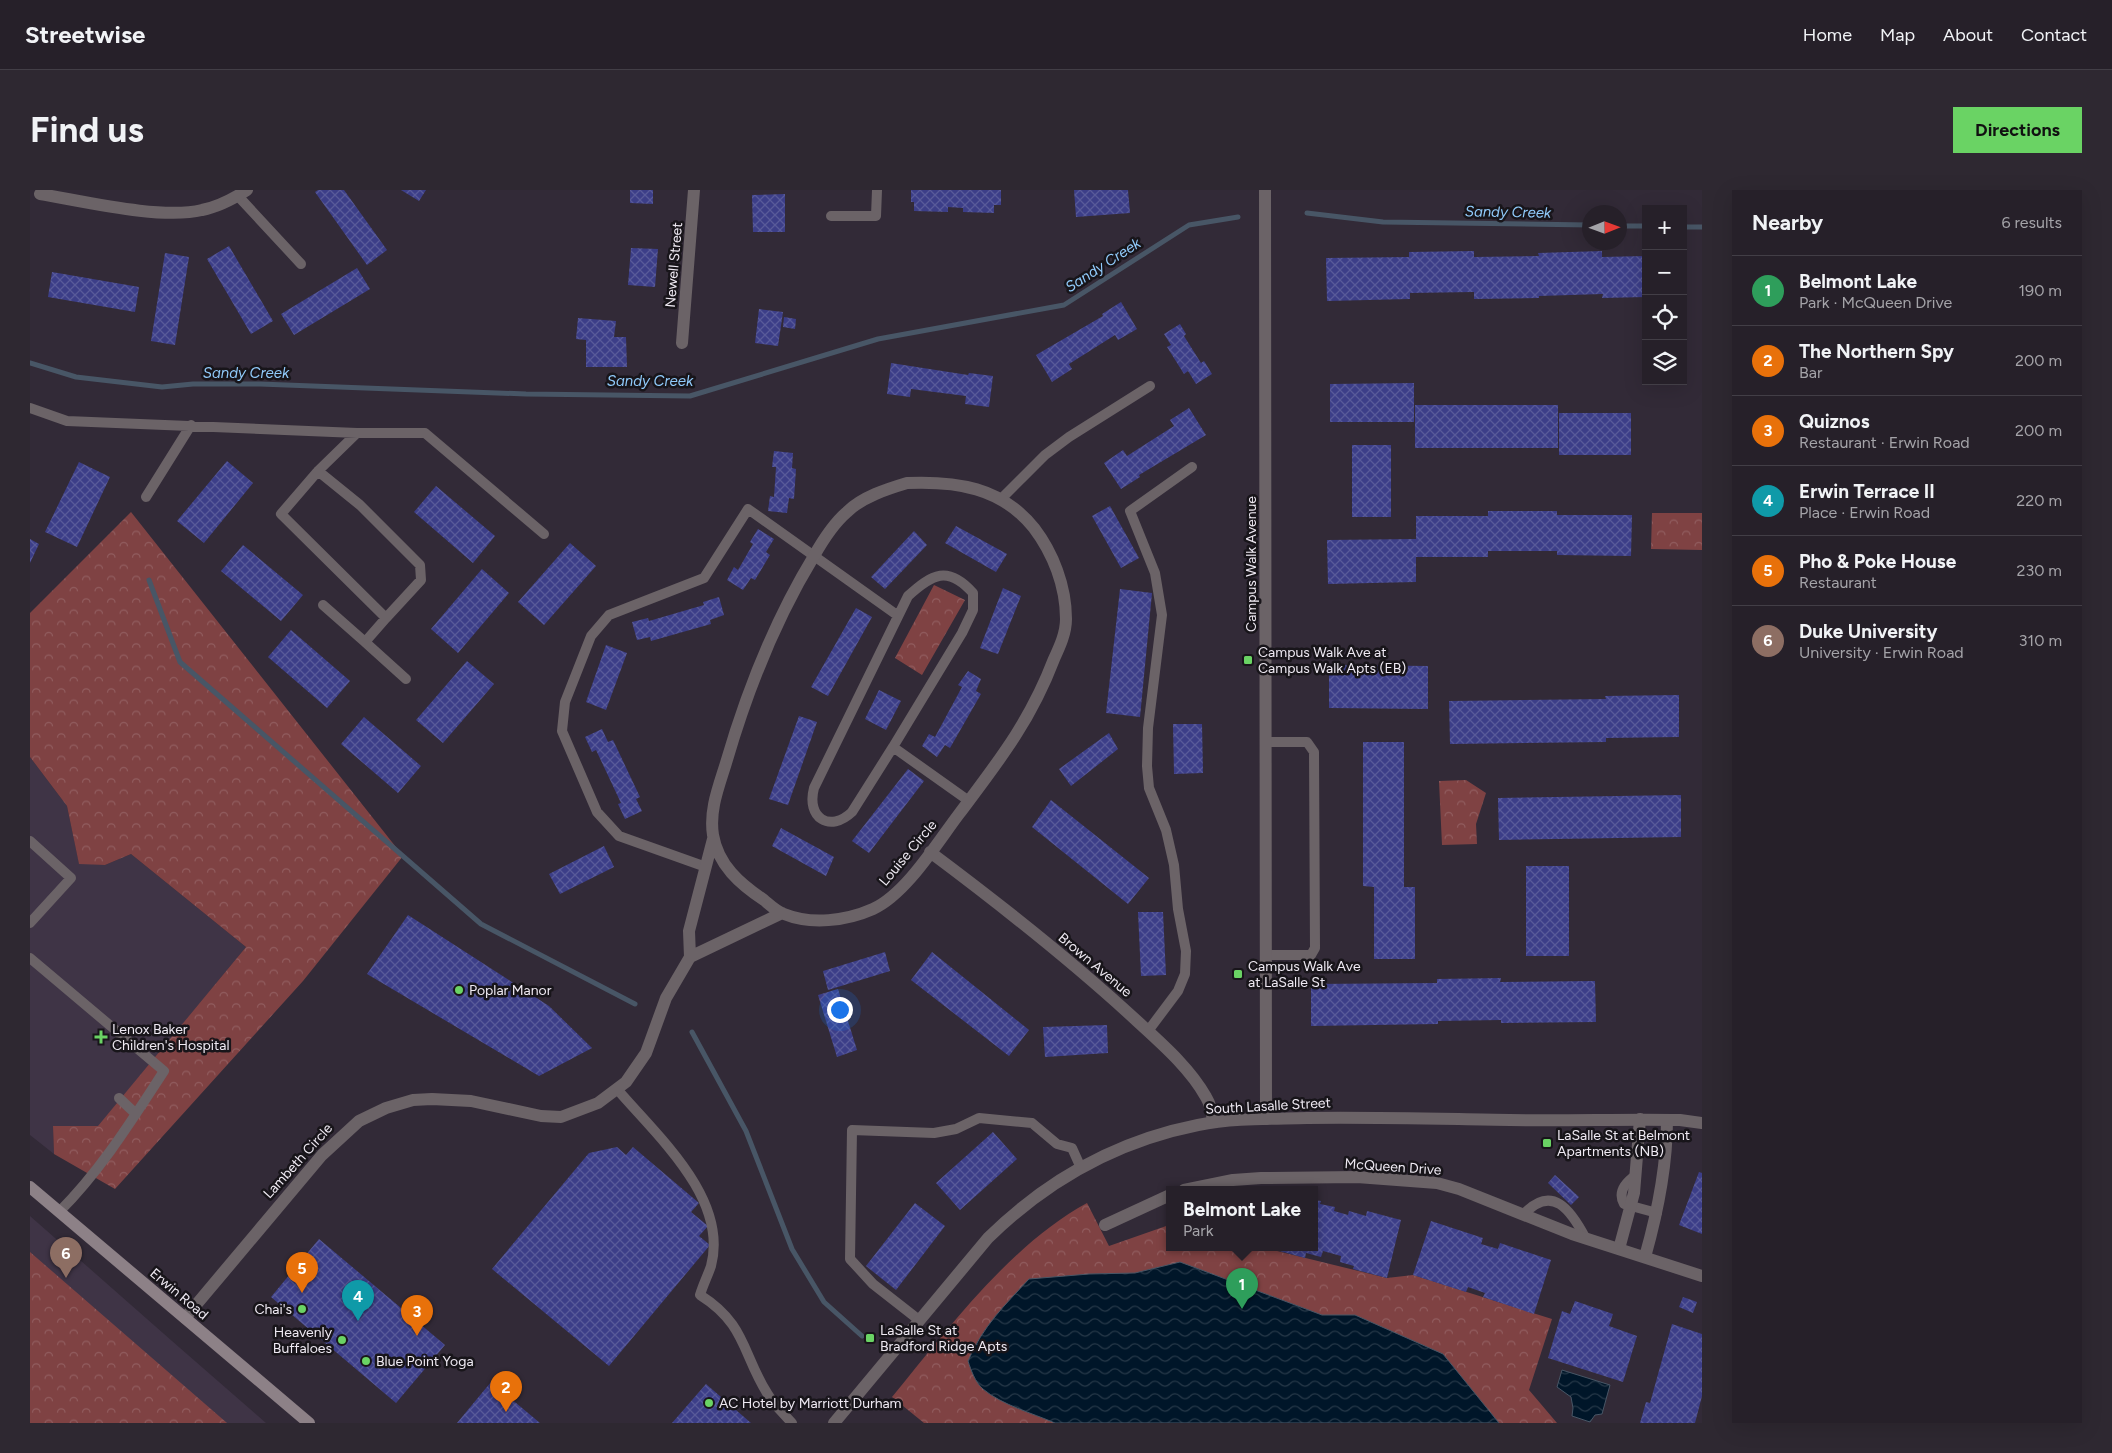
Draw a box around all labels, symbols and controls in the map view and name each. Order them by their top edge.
text: Streetwise [25,20,145,49]
text: Home [1803,24,1852,46]
text: Map [1880,24,1915,46]
text: About [1943,24,1993,46]
text: Contact [2021,24,2087,46]
button: Directions [1953,107,2082,153]
text: Find us [30,109,144,151]
water label: Sandy Creek [1465,202,1552,222]
north arrow [1582,205,1627,250]
map controls [1642,205,1687,385]
button: + [1642,205,1687,250]
text: Nearby [1752,210,1823,235]
text: 6 results [2001,213,2062,232]
street label: Newell Street [662,222,686,308]
water label: Sandy Creek [1062,234,1145,296]
button: − [1642,250,1687,295]
text: Belmont Lake [1799,270,1917,293]
text: 1 [1765,281,1771,300]
text: 190 m [2019,281,2062,300]
text: Park · McQueen Drive [1799,293,1952,312]
button: locate [1642,295,1687,340]
button: layers [1642,340,1687,385]
text: The Northern Spy [1799,340,1954,363]
text: 2 [1763,351,1773,370]
text: 200 m [2015,351,2062,370]
text: Bar [1799,363,1822,382]
water label: Sandy Creek [203,364,290,382]
water label: Sandy Creek [607,372,694,390]
text: Quiznos [1799,410,1870,433]
text: 3 [1764,421,1772,440]
text: 200 m [2015,421,2062,440]
text: Restaurant · Erwin Road [1799,433,1970,452]
text: Erwin Terrace II [1799,480,1935,503]
text: 4 [1763,491,1773,510]
text: 220 m [2016,491,2062,510]
street label: Campus Walk Avenue [1243,496,1260,632]
text: Place · Erwin Road [1799,503,1930,522]
text: Pho & Poke House [1799,550,1956,573]
text: 5 [1763,561,1773,580]
text: 230 m [2017,561,2062,580]
text: Restaurant [1799,573,1877,592]
text: Duke University [1799,620,1937,643]
text: 6 [1763,631,1773,650]
text: 310 m [2019,631,2062,650]
text: University · Erwin Road [1799,643,1964,662]
place label: Campus Walk Ave at Campus Walk Apts (EB) [1258,644,1406,677]
marker: Campus Walk Ave at Campus Walk Apts (EB) [1242,654,1254,666]
street label: Louise Circle [876,816,941,889]
street label: Brown Avenue [1055,929,1136,1001]
place label: Campus Walk Ave at LaSalle St [1248,958,1361,991]
marker: Campus Walk Ave at LaSalle St [1232,968,1244,980]
place label: Poplar Manor [469,982,552,999]
marker: Poplar Manor [453,984,465,996]
your location [827,997,853,1023]
place label: Lenox Baker Children's Hospital [112,1021,230,1054]
marker: Lenox Baker Children's Hospital [94,1030,108,1044]
street label: South Lasalle Street [1205,1094,1331,1118]
street label: Lambeth Circle [260,1120,336,1202]
place label: LaSalle St at Belmont Apartments (NB) [1557,1127,1690,1160]
marker: LaSalle St at Belmont Apartments (NB) [1541,1137,1553,1149]
street label: McQueen Drive [1344,1155,1442,1179]
popup [1166,1186,1318,1251]
text: Belmont Lake [1183,1198,1301,1221]
text: Park [1183,1221,1213,1240]
pin: 6 [50,1237,82,1278]
pin: 5 [286,1252,318,1293]
street label: Erwin Road [146,1265,212,1323]
pin: 1 [1226,1268,1258,1309]
pin: 4 [342,1280,374,1321]
pin: 3 [401,1295,433,1336]
place label: Chai's [254,1301,292,1318]
marker: Chai's [296,1303,308,1315]
place label: LaSalle St at Bradford Ridge Apts [880,1322,1007,1355]
place label: Heavenly Buffaloes [273,1324,333,1357]
marker: LaSalle St at Bradford Ridge Apts [864,1332,876,1344]
marker: Heavenly Buffaloes [336,1334,348,1346]
place label: Blue Point Yoga [376,1353,474,1370]
marker: Blue Point Yoga [360,1355,372,1367]
pin: 2 [490,1371,522,1412]
place label: AC Hotel by Marriott Durham [719,1395,902,1412]
marker: AC Hotel by Marriott Durham [703,1397,715,1409]

